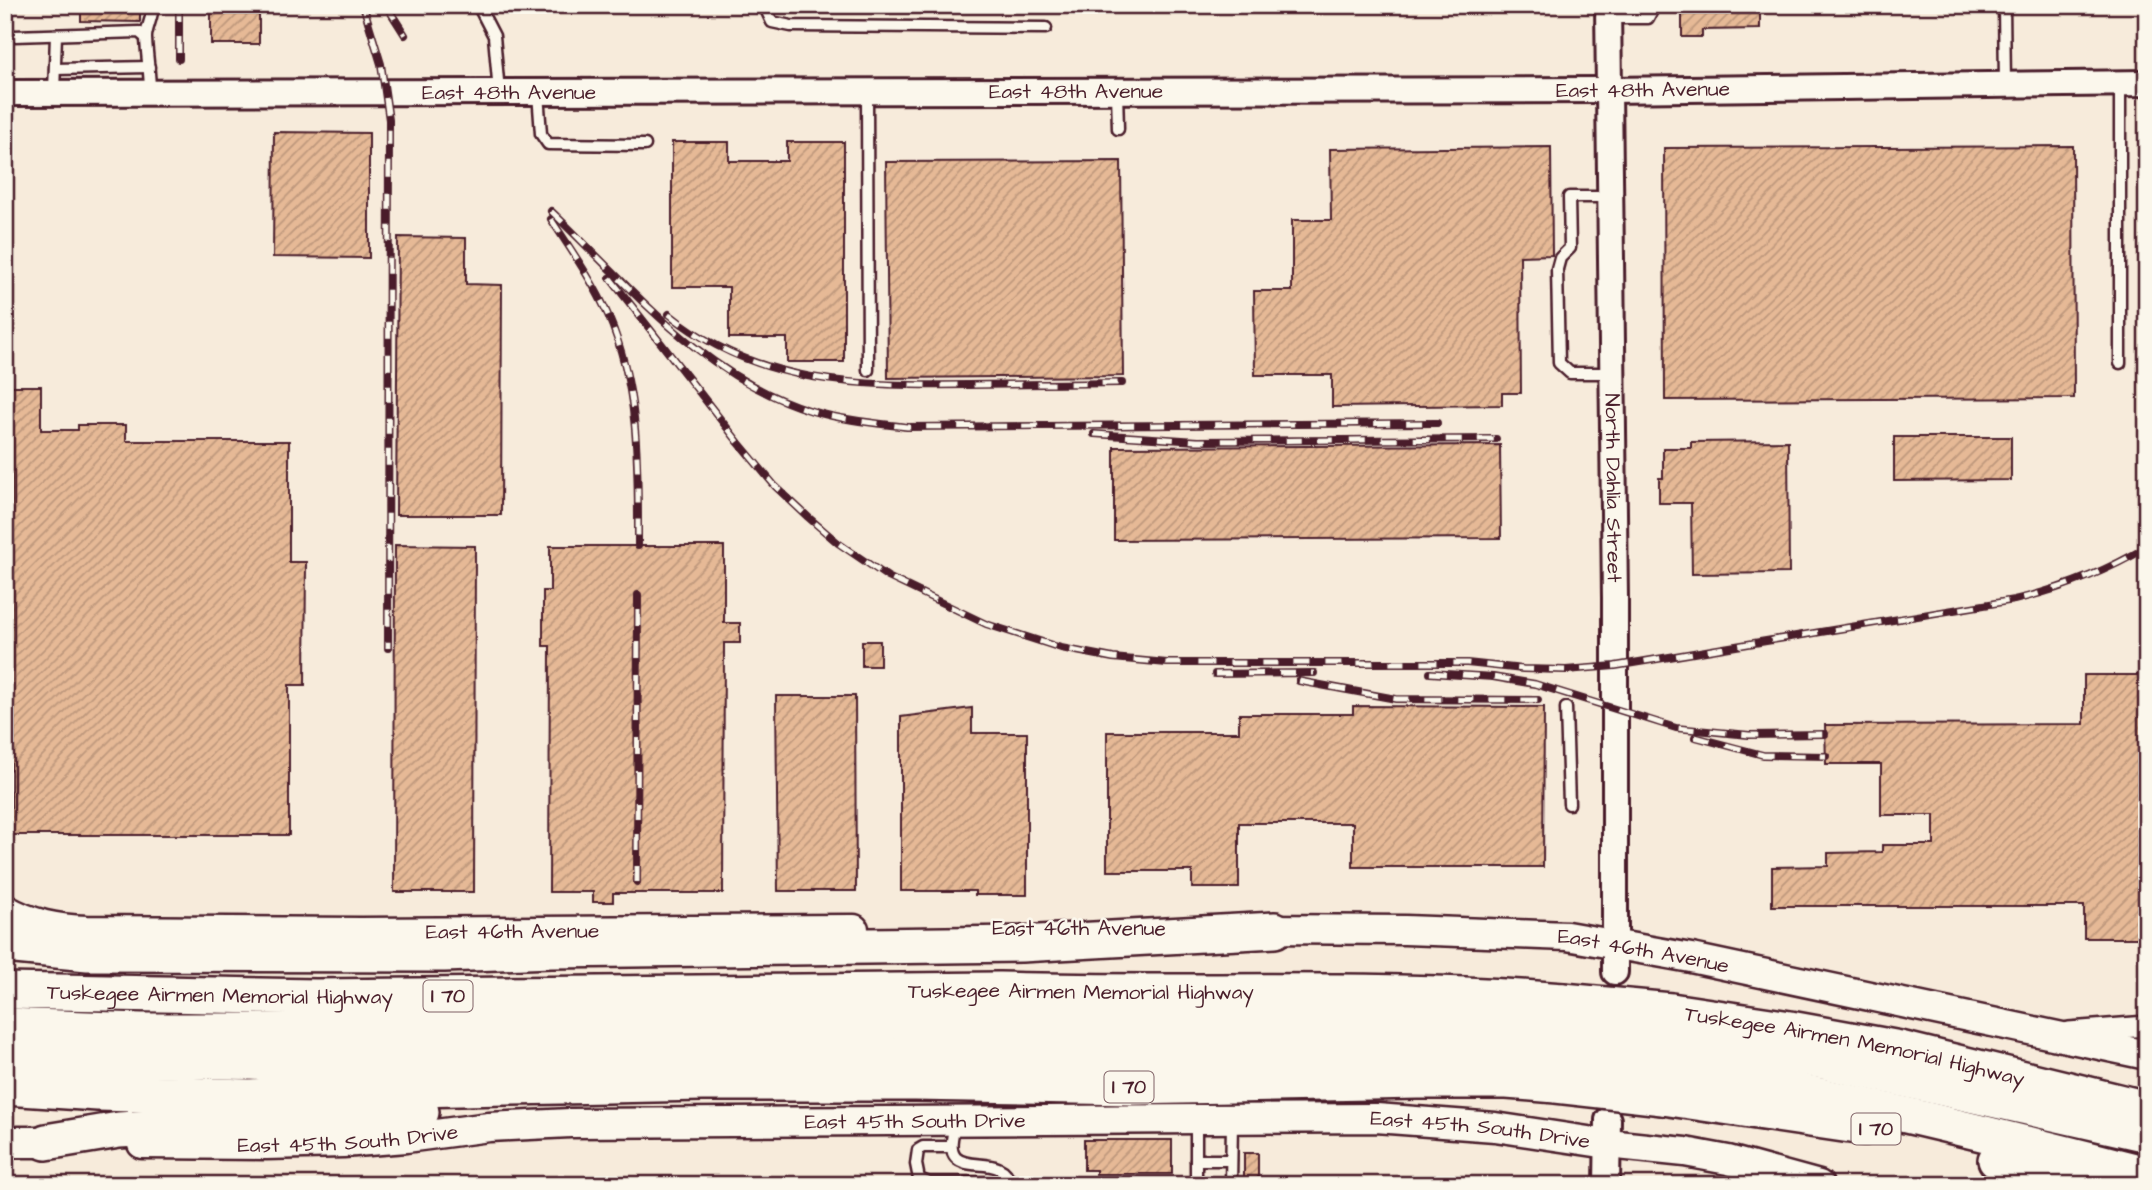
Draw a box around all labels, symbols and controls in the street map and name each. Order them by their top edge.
street label: East 48th Avenue [1556,74,1730,105]
street label: East 48th Avenue [989,76,1163,106]
street label: East 48th Avenue [422,77,596,107]
street label: North Dahlia Street [1598,393,1629,583]
street label: East 46th Avenue [992,914,1166,943]
street label: East 46th Avenue [426,916,599,946]
street label: East 46th Avenue [1558,921,1732,980]
street label: Tuskegee Airmen Memorial Highway [908,975,1254,1008]
street label: Tuskegee Airmen Memorial Highway [47,977,394,1013]
road number: I 70 [424,980,472,1012]
street label: Tuskegee Airmen Memorial Highway [1683,999,2028,1095]
road number: I 70 [1104,1072,1154,1102]
street label: East 45th South Drive [1369,1103,1592,1156]
street label: East 45th South Drive [804,1106,1026,1136]
road number: I 70 [1852,1114,1900,1144]
street label: East 45th South Drive [237,1117,460,1160]

